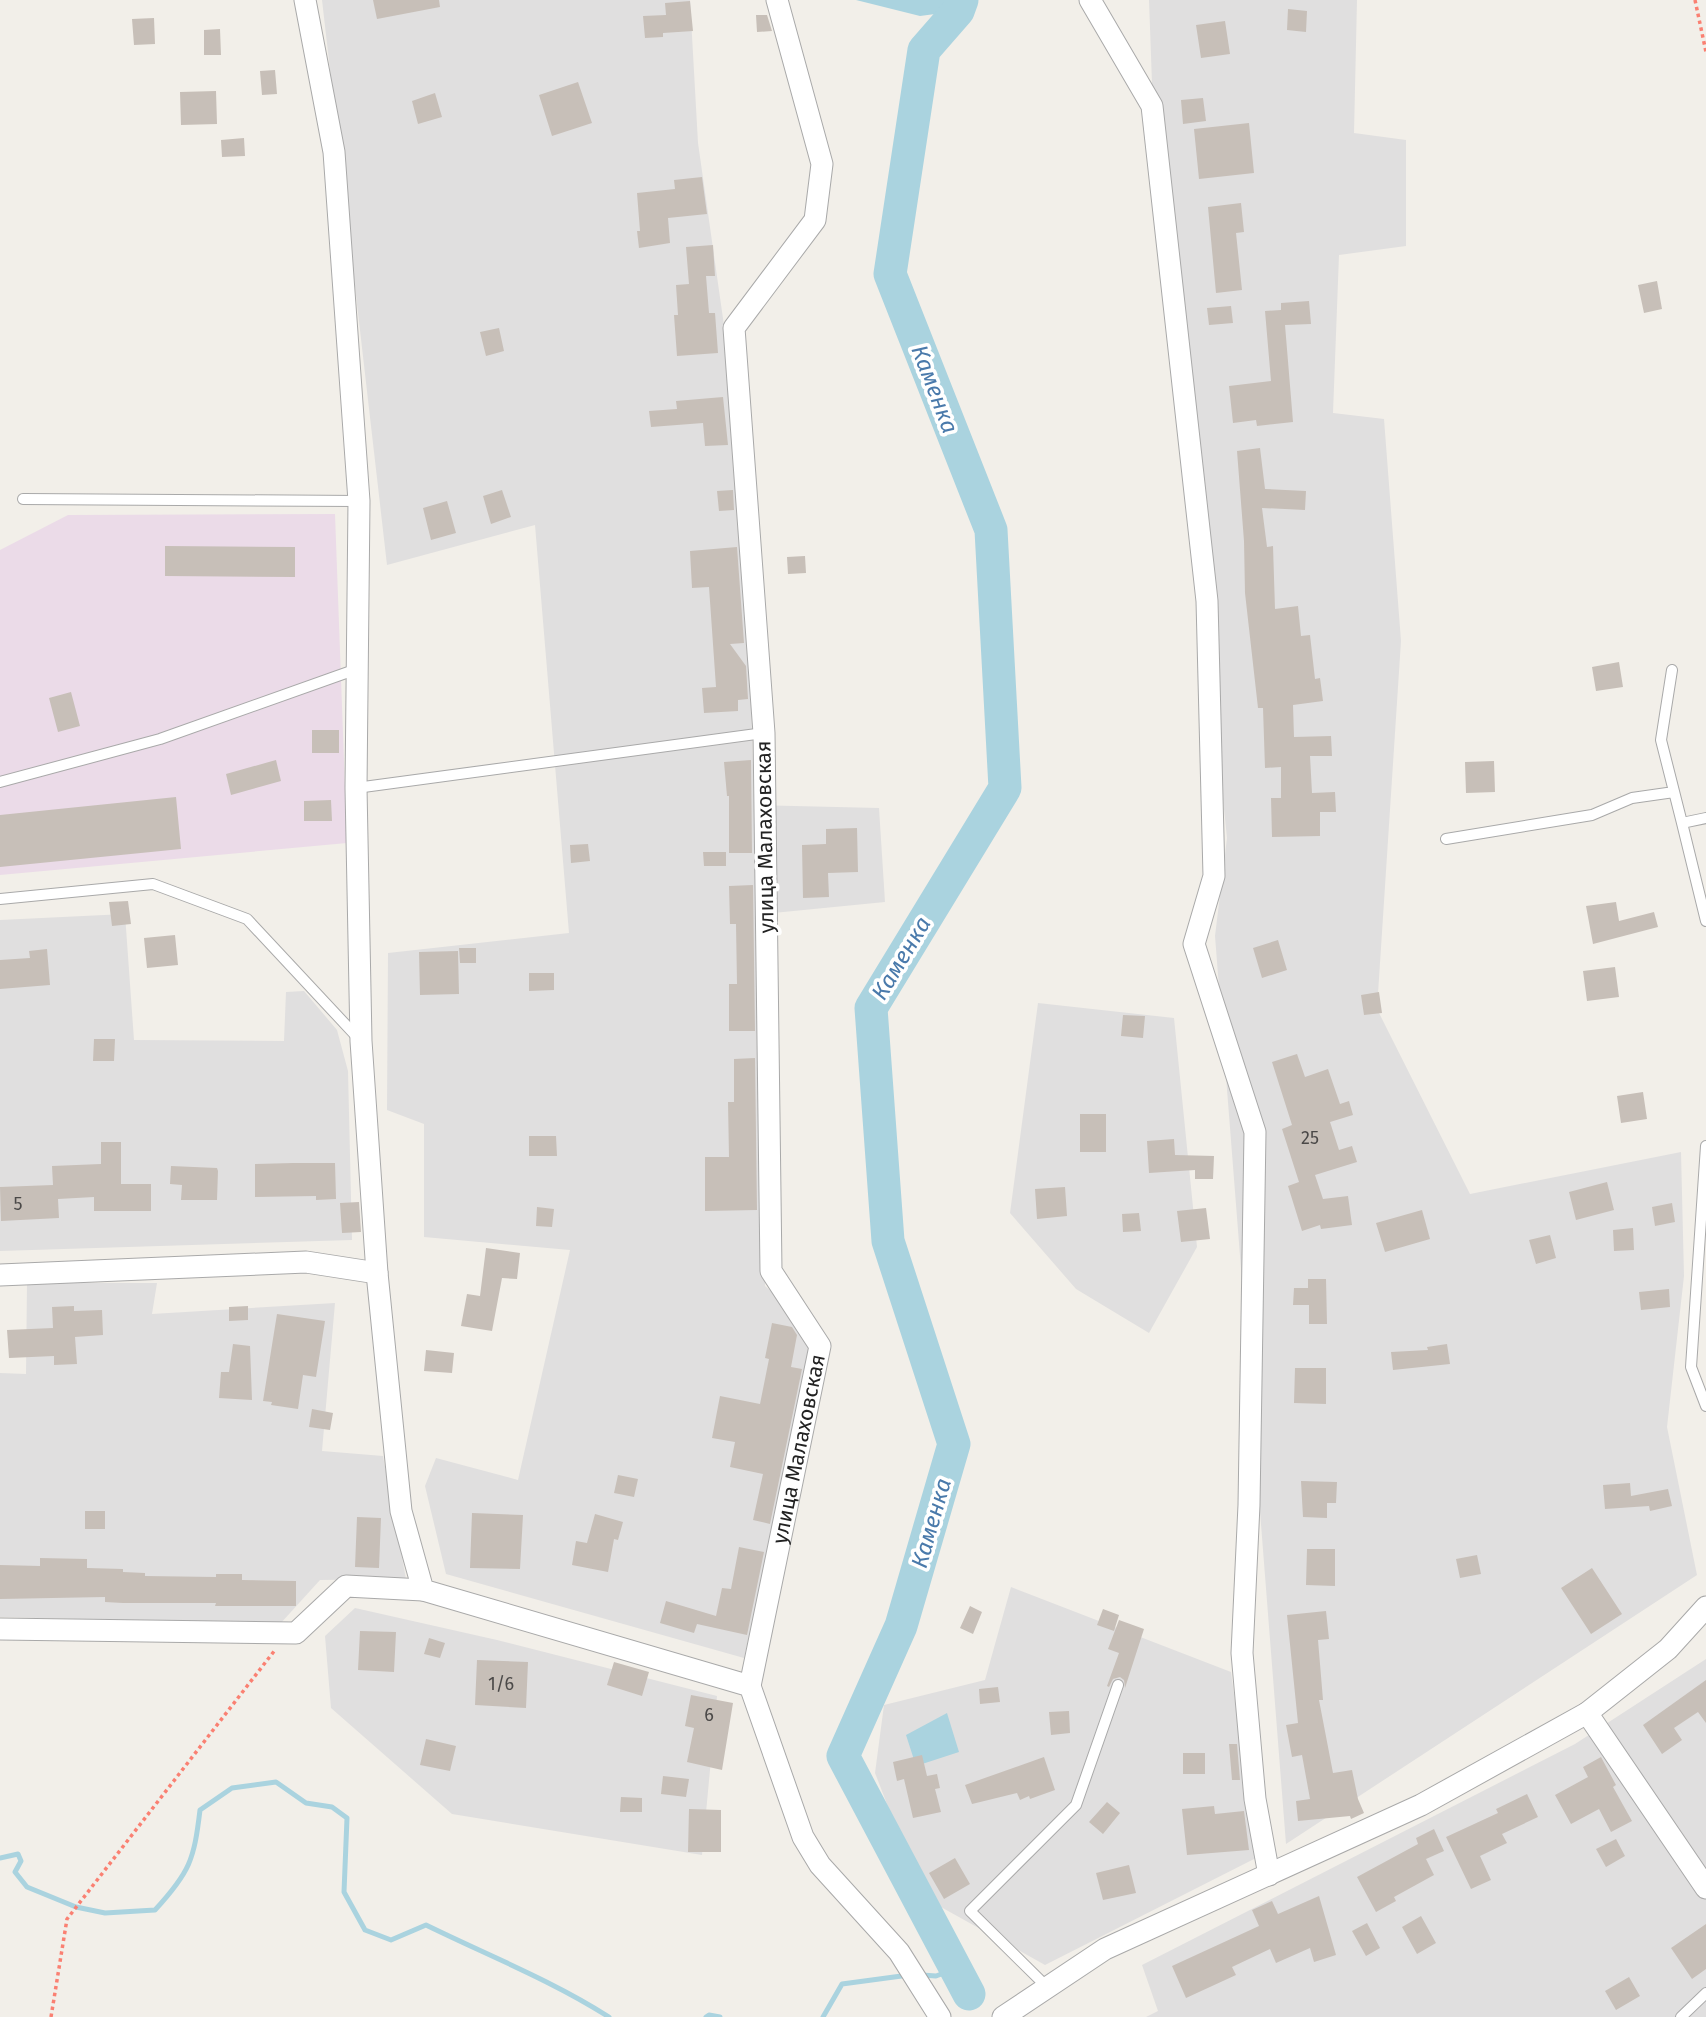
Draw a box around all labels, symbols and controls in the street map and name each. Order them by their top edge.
water label: Каменка [905,341,965,437]
street label: улица Малаховская [750,740,780,934]
water label: Каменка [865,911,937,1005]
house number: 25 [1301,1127,1319,1149]
house number: 5 [13,1193,23,1215]
street label: улица Малаховская [767,1352,831,1546]
water label: Каменка [905,1475,957,1571]
house number: 1/6 [488,1673,514,1695]
house number: 6 [704,1704,714,1726]

